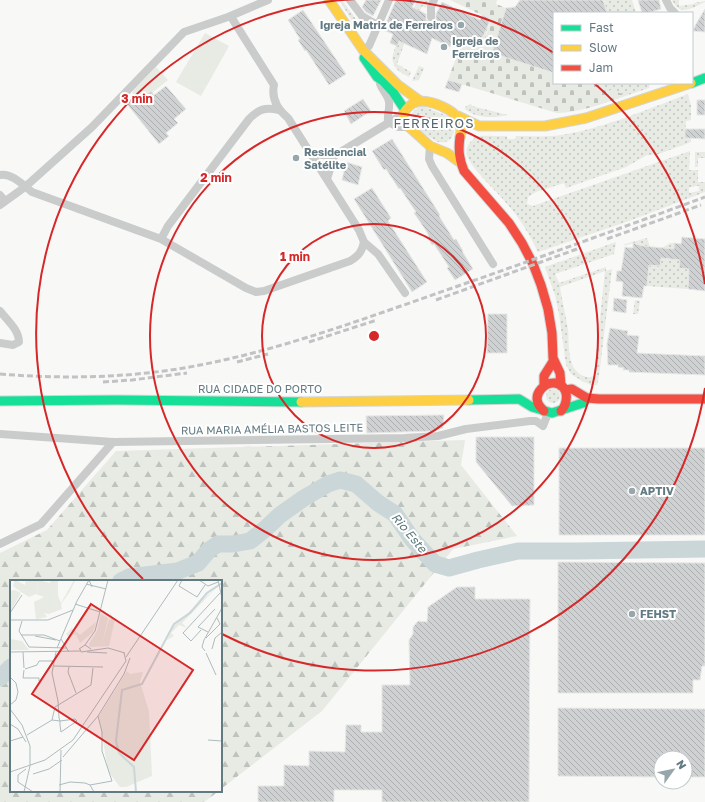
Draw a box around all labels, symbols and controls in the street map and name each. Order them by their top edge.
legend [553,12,693,84]
place label: Igreja Matriz de Ferreiros [320,18,453,31]
marker: Igreja Matriz de Ferreiros [456,20,466,30]
text: Fast [589,20,614,35]
place label: Igreja de Ferreiros [452,34,500,60]
text: Slow [589,40,617,55]
marker: Igreja de Ferreiros [439,42,449,52]
text: Jam [589,60,613,75]
text: 3 min [121,91,153,106]
district label: FERREIROS [393,115,475,131]
place label: Residencial Satélite [304,145,367,171]
marker: Residencial Satélite [291,153,301,163]
text: 2 min [200,170,232,185]
text: 1 min [280,249,310,264]
centre of rings [367,329,381,343]
street label: RUA CIDADE DO PORTO [198,382,322,395]
street label: RUA MARIA AMÉLIA BASTOS LEITE [181,420,364,437]
place label: APTIV [640,484,674,497]
marker: APTIV [627,486,637,496]
water label: Rio Este [389,510,431,556]
inset map [10,580,222,792]
place label: FEHST [640,607,676,620]
marker: FEHST [627,609,637,619]
north arrow [653,750,693,790]
text: N [674,757,690,771]

